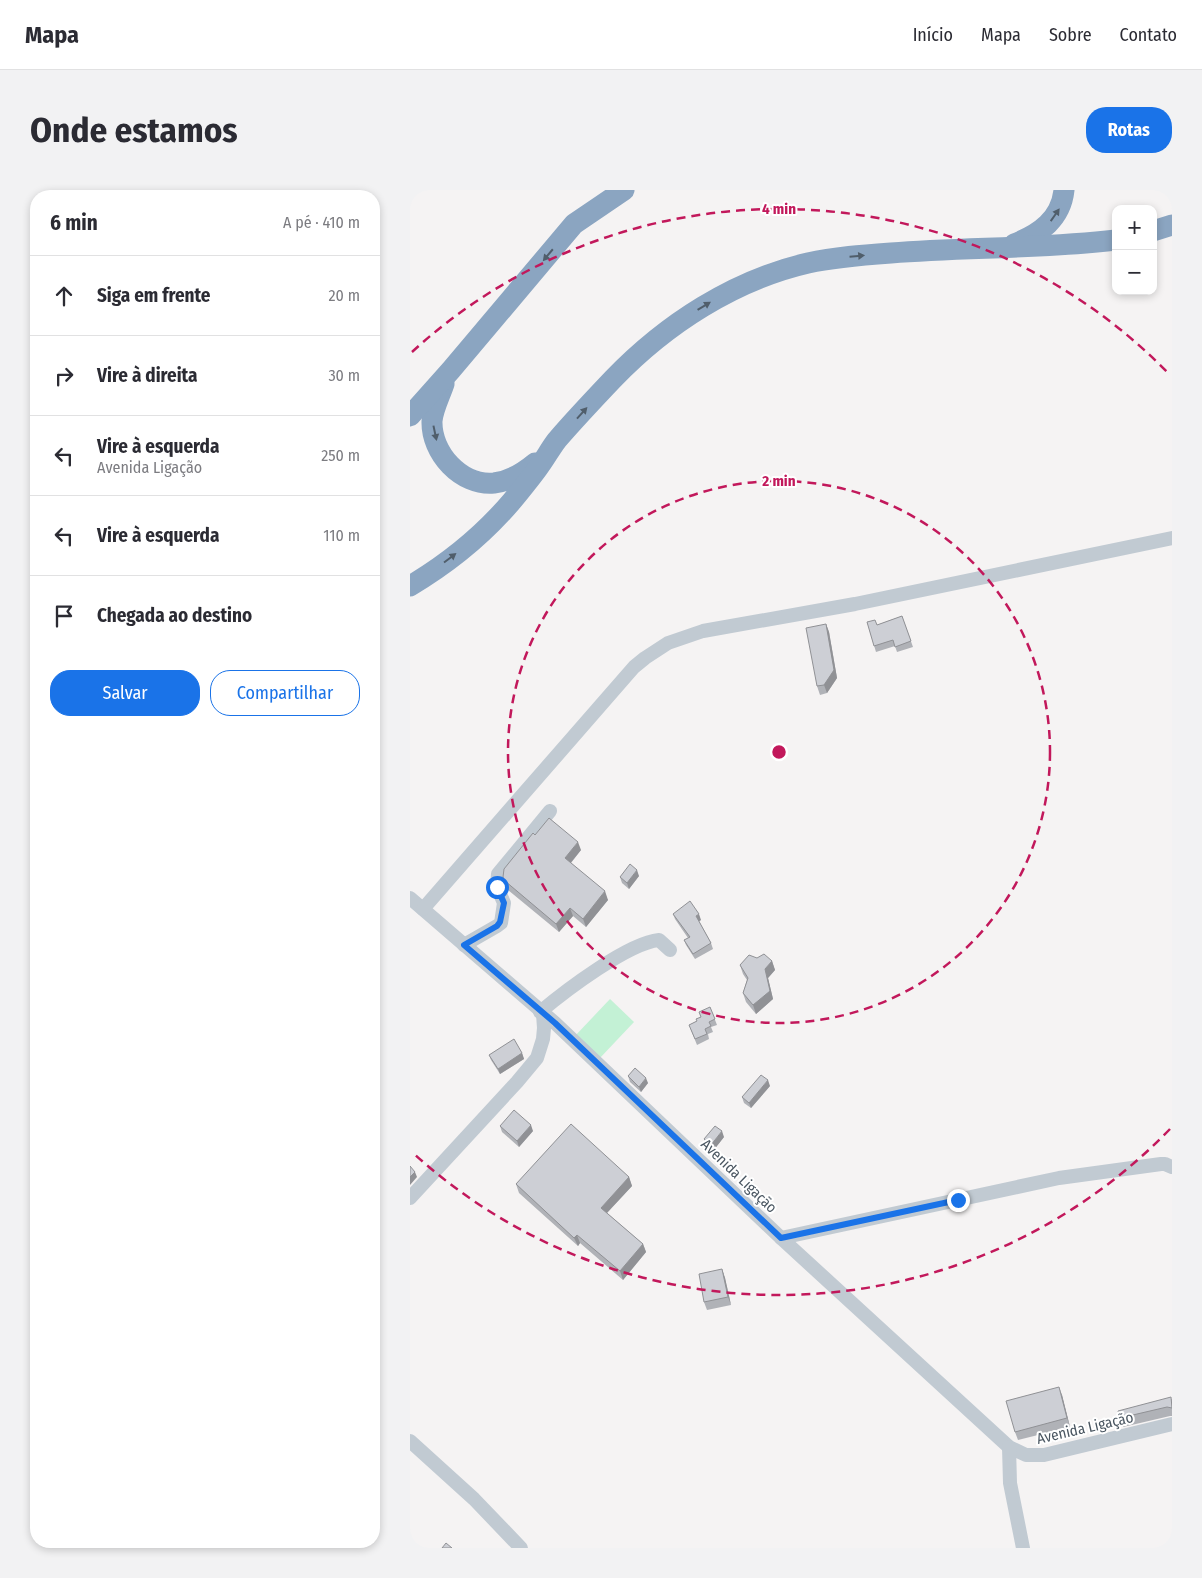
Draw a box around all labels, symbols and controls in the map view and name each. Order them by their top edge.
text: Mapa [25,21,79,49]
text: Início [913,24,953,46]
text: Mapa [981,24,1021,46]
text: Sobre [1049,24,1092,46]
text: Contato [1120,24,1177,46]
button: Rotas [1086,107,1172,153]
text: Onde estamos [30,109,238,151]
text: 4 min [762,200,796,218]
map controls [1112,205,1157,295]
button: + [1112,205,1157,250]
one-way arrow [1050,208,1060,222]
text: 6 min [50,210,98,236]
text: A pé · 410 m [283,213,360,232]
one-way arrow [542,248,553,261]
button: − [1112,250,1157,295]
one-way arrow [849,251,865,259]
icon: ahead [50,282,78,310]
text: Siga em frente [97,284,211,307]
text: 20 m [329,286,360,305]
one-way arrow [696,302,711,310]
icon: right [50,362,78,390]
text: Vire à direita [97,364,198,387]
text: 30 m [328,366,360,385]
one-way arrow [576,407,588,419]
one-way arrow [431,426,439,442]
text: Vire à esquerda [97,435,219,458]
icon: left [50,442,78,470]
text: 250 m [321,446,360,465]
text: Avenida Ligação [97,458,202,477]
text: 2 min [761,472,796,490]
icon: left [50,522,78,550]
text: Vire à esquerda [97,524,219,547]
text: 110 m [323,526,360,545]
one-way arrow [443,553,457,563]
icon: arrive [50,602,78,630]
text: Chegada ao destino [97,604,252,627]
button: Salvar [50,670,200,716]
button: Compartilhar [210,670,360,716]
centre of rings [770,743,788,761]
route start [486,876,509,899]
street label: Avenida Ligação [697,1135,781,1217]
route end [947,1189,970,1212]
street label: Avenida Ligação [1035,1408,1135,1448]

